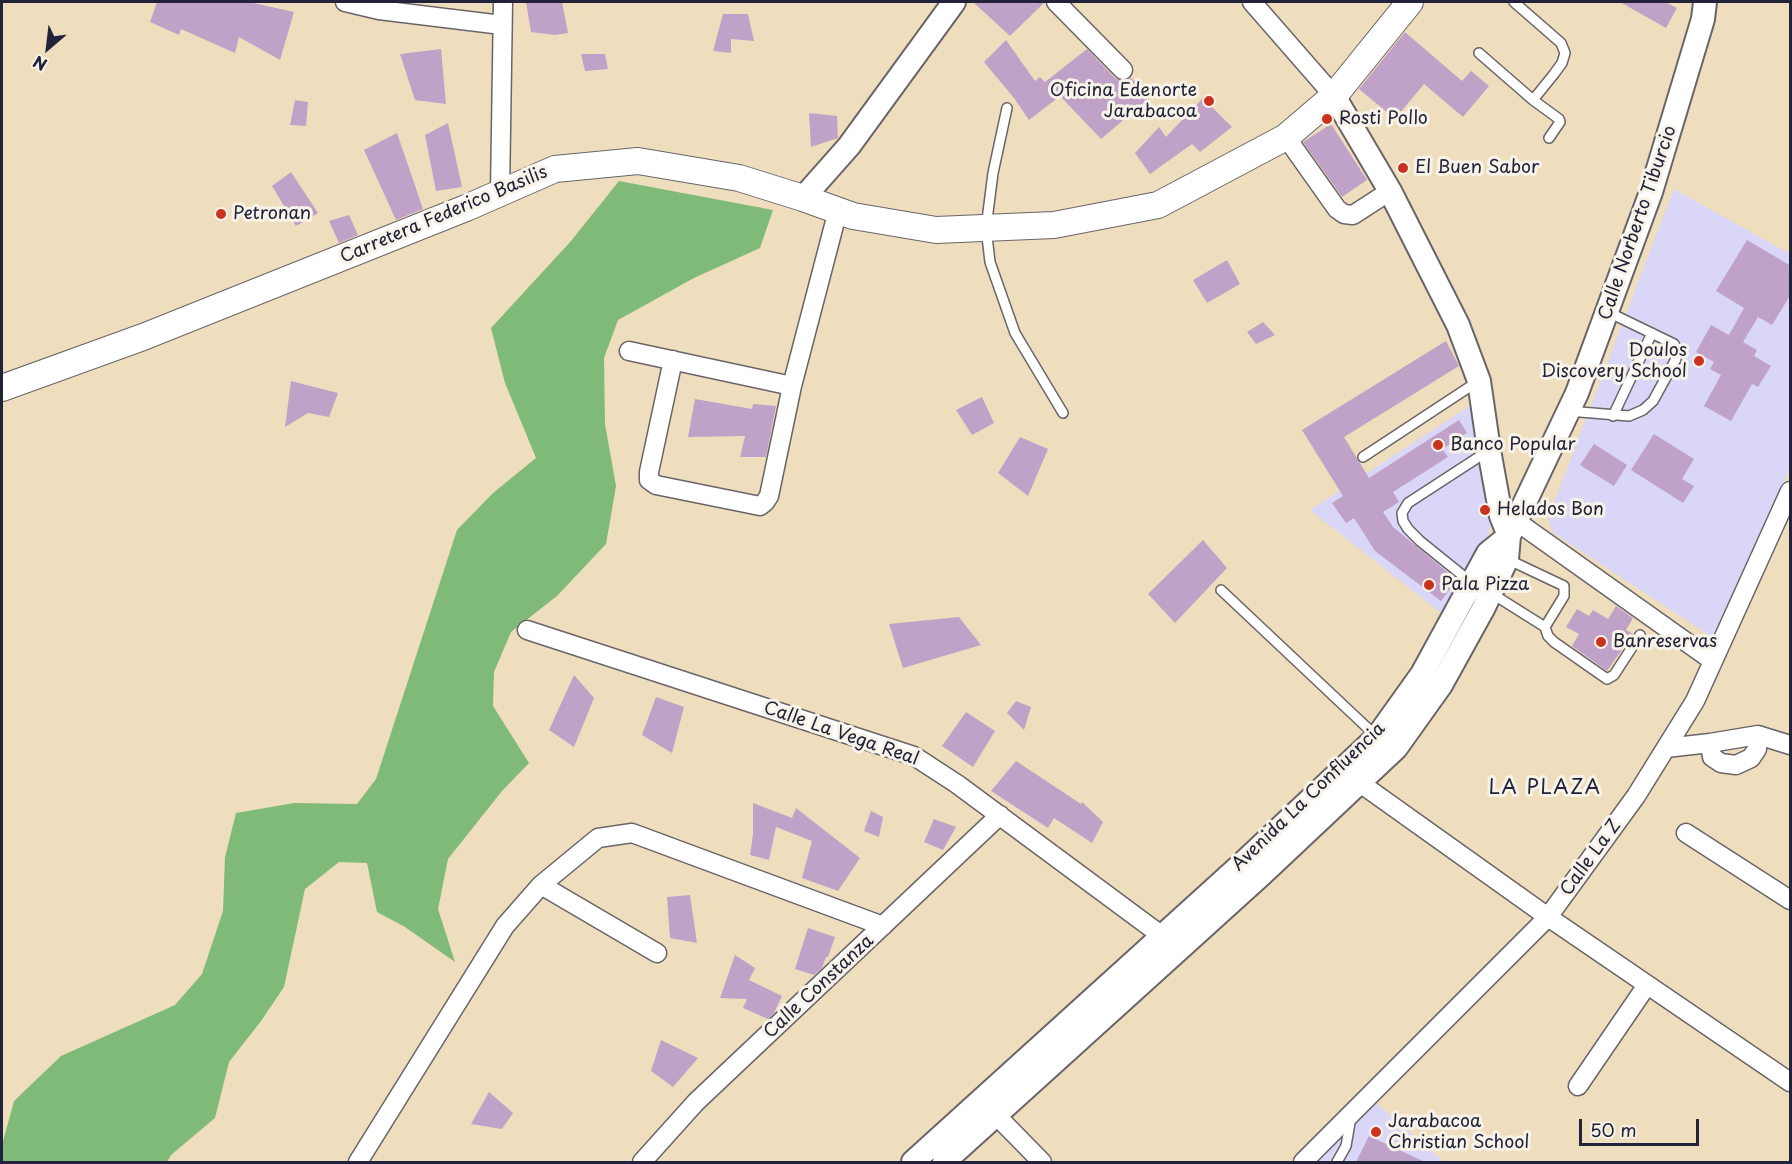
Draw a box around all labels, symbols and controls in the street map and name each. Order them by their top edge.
north arrow [18,18,78,78]
text: N [28,50,51,77]
place label: Oficina Edenorte Jarabacoa [1050,80,1197,122]
marker: Oficina Edenorte Jarabacoa [1202,94,1216,108]
place label: Rosti Pollo [1339,108,1428,130]
marker: Rosti Pollo [1320,112,1334,126]
street label: Calle Norberto Tiburcio [1595,123,1681,323]
place label: El Buen Sabor [1415,157,1539,179]
marker: El Buen Sabor [1396,161,1410,175]
street label: Carretera Federico Basilis [337,162,551,268]
place label: Petronan [233,203,311,225]
marker: Petronan [214,207,228,221]
place label: Doulos Discovery School [1541,340,1687,382]
marker: Doulos Discovery School [1692,354,1706,368]
place label: Banco Popular [1450,434,1576,456]
marker: Banco Popular [1431,438,1445,452]
place label: Helados Bon [1497,499,1604,521]
marker: Helados Bon [1478,503,1492,517]
place label: Pala Pizza [1441,574,1529,596]
marker: Pala Pizza [1422,578,1436,592]
place label: Banreservas [1613,631,1717,653]
marker: Banreservas [1594,635,1608,649]
street label: Calle La Vega Real [761,697,921,771]
street label: Avenida La Confluencia [1228,718,1390,876]
district label: LA PLAZA [1489,776,1601,800]
street label: Calle La Z [1556,816,1626,900]
street label: Calle Constanza [760,931,878,1043]
scale bar [1582,1107,1702,1145]
place label: Jarabacoa Christian School [1388,1111,1529,1154]
text: 50 m [1590,1116,1637,1143]
marker: Jarabacoa Christian School [1369,1125,1383,1139]

